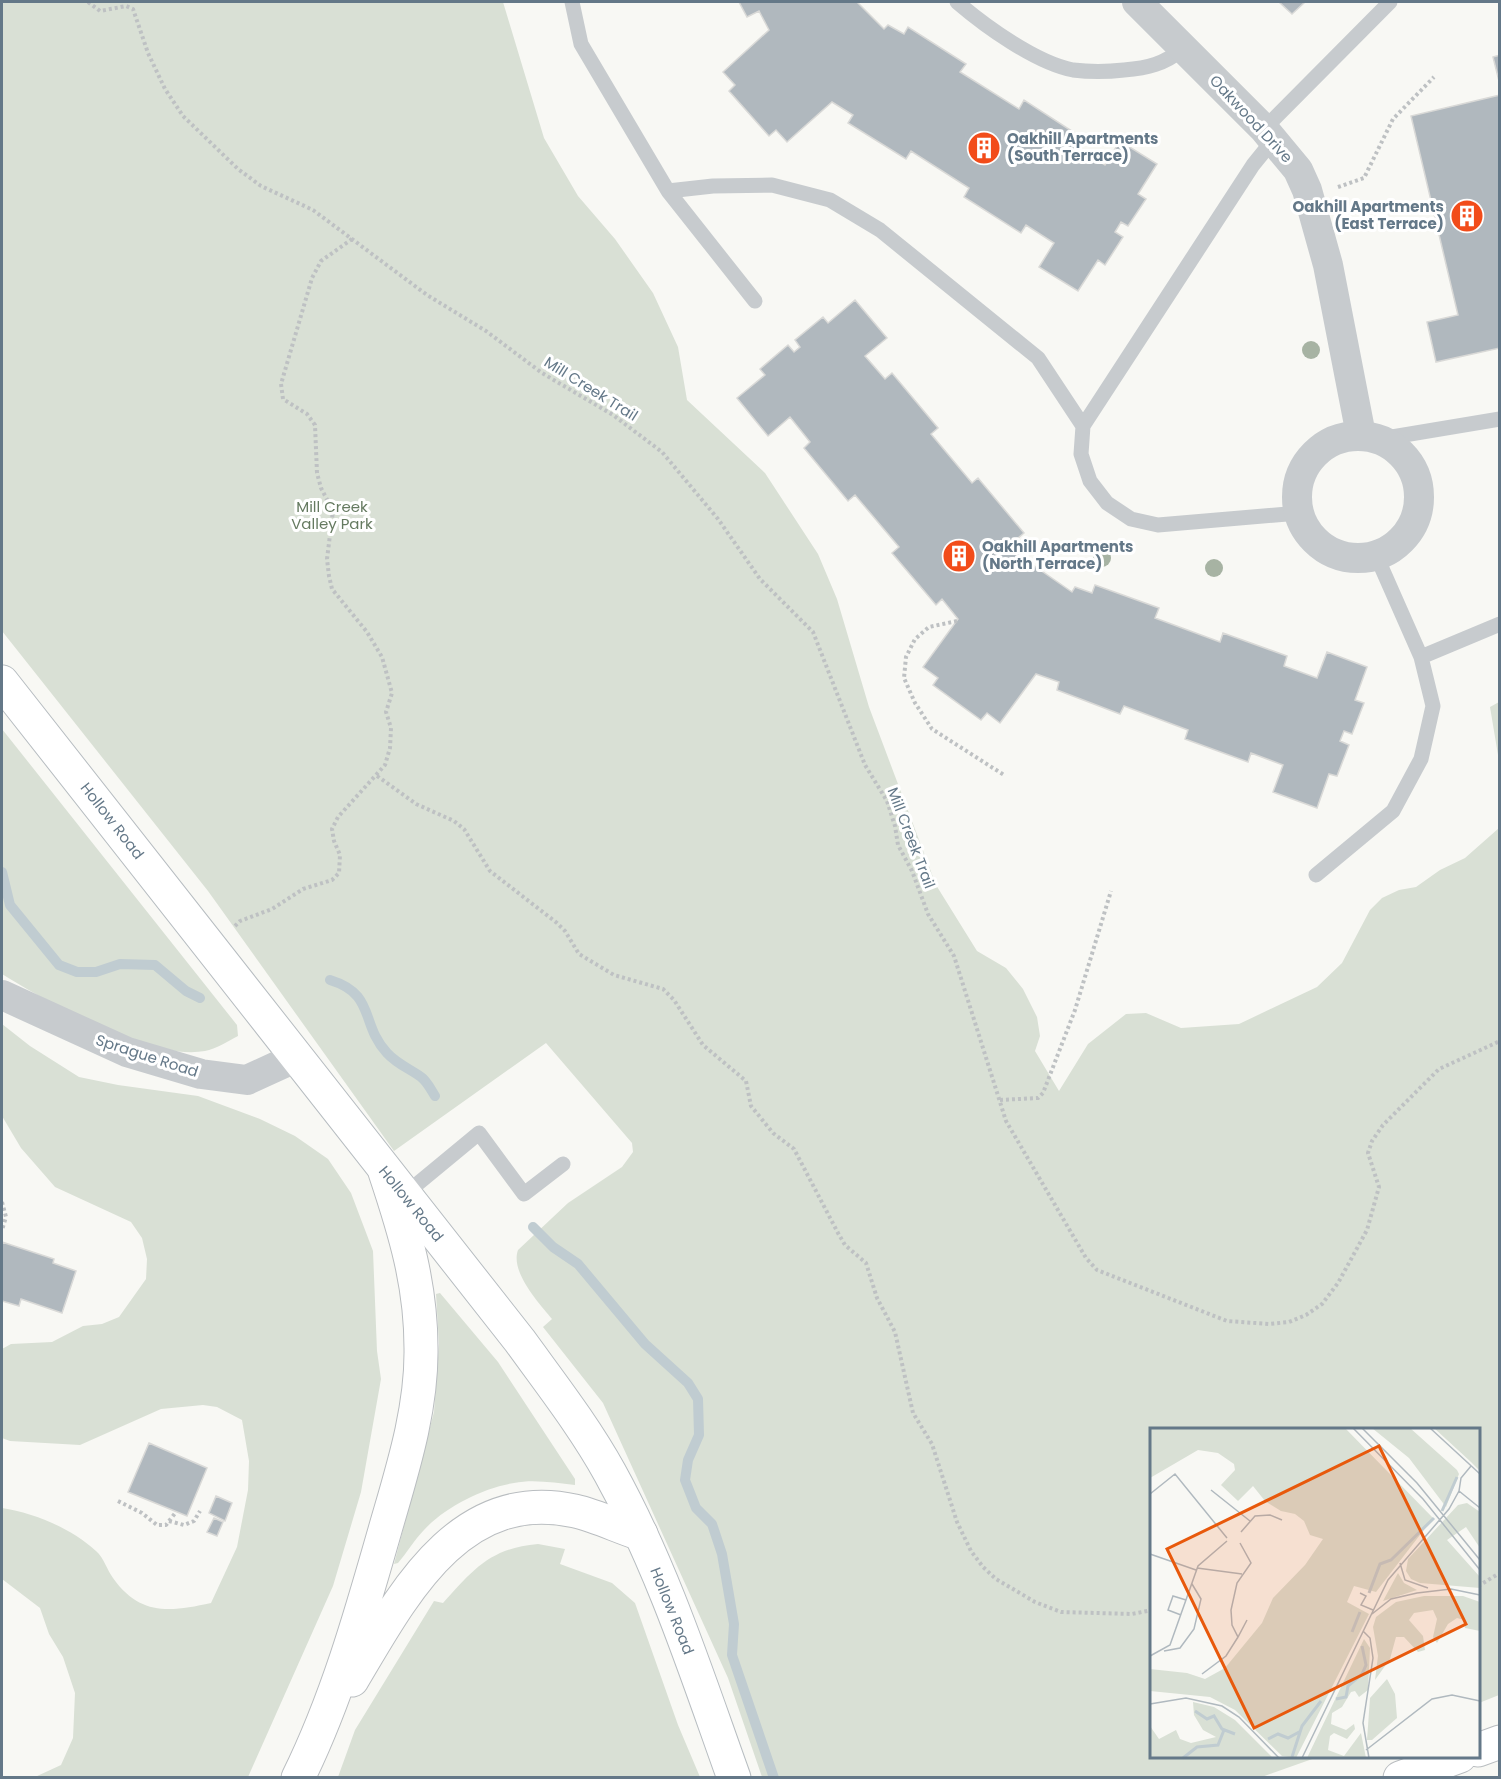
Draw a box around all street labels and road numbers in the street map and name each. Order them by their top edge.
street label: Oakwood Drive [1205,70,1298,167]
street label: Mill Creek Trail [540,351,642,426]
street label: Hollow Road [76,778,149,864]
street label: Mill Creek Trail [883,784,940,891]
street label: Sprague Road [93,1029,201,1082]
street label: Hollow Road [374,1161,449,1246]
street label: Hollow Road [645,1564,699,1658]

